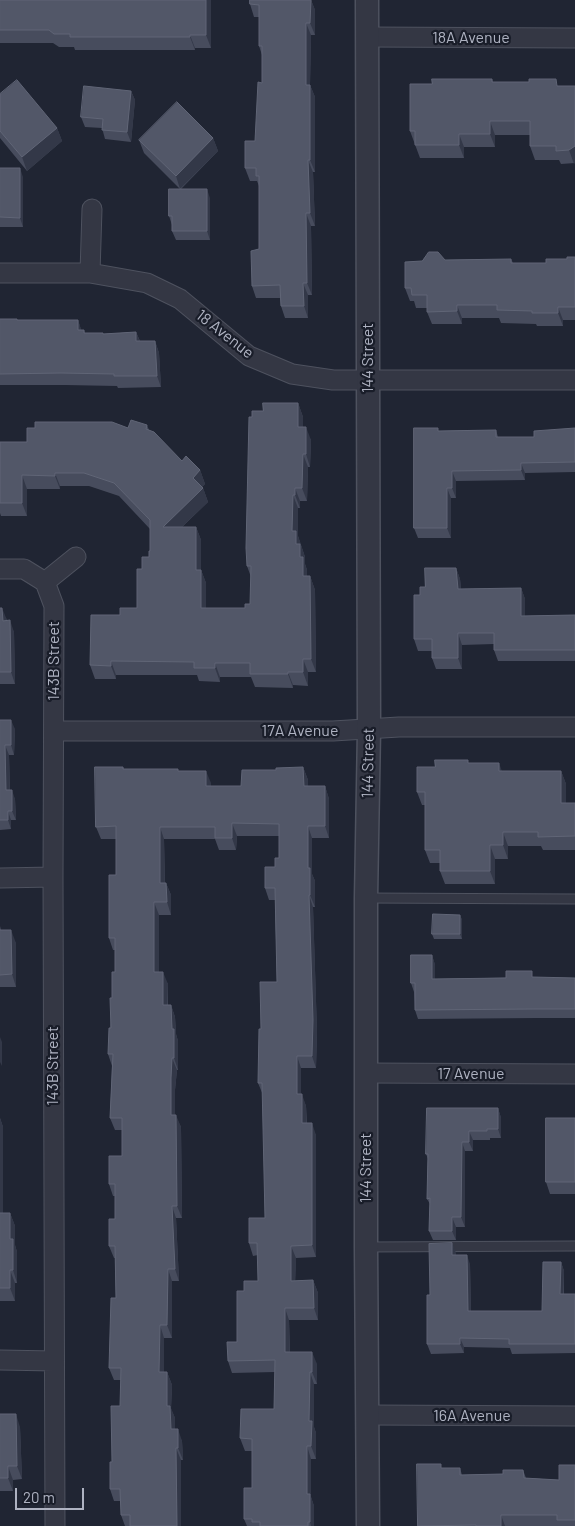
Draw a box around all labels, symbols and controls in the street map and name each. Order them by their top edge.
street label: 18A Avenue [432,28,510,48]
street label: 18 Avenue [192,306,258,362]
street label: 144 Street [358,323,378,393]
street label: 143B Street [44,621,64,701]
street label: 17A Avenue [262,721,338,741]
street label: 144 Street [358,728,378,798]
street label: 143B Street [43,1026,63,1106]
street label: 17 Avenue [437,1064,505,1084]
street label: 144 Street [356,1133,376,1203]
street label: 16A Avenue [433,1406,511,1426]
scale bar [18,1478,86,1510]
text: 20 m [23,1488,55,1506]

